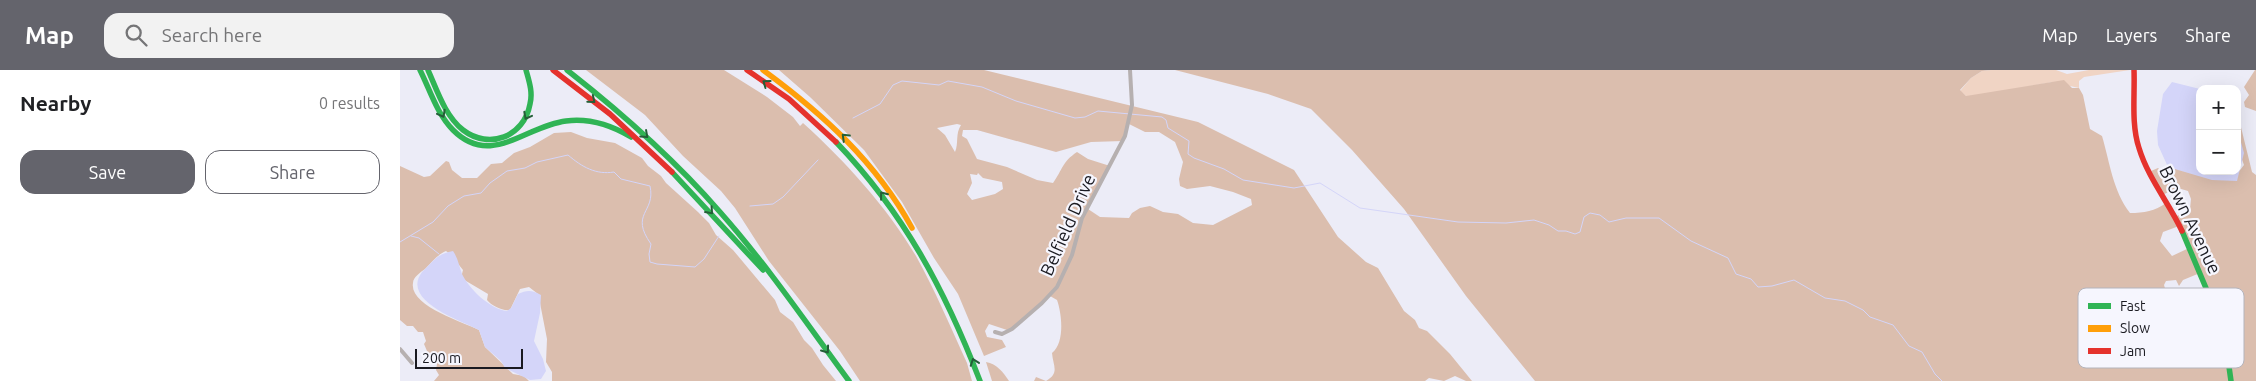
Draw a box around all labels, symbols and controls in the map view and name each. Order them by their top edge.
search box [104,13,454,58]
icon: search [122,21,150,49]
text: Map [25,22,74,49]
text: Search here [162,24,262,46]
text: Map [2042,25,2078,45]
text: Layers [2106,25,2157,45]
text: Share [2185,25,2231,45]
one-way arrow [762,80,772,89]
map controls [2196,85,2241,175]
button: + [2196,85,2241,130]
text: Nearby [20,91,91,115]
text: 0 results [319,94,380,112]
one-way arrow [586,94,595,102]
one-way arrow [436,108,446,117]
one-way arrow [523,111,533,120]
one-way arrow [639,129,648,138]
button: − [2196,130,2241,175]
one-way arrow [842,134,851,143]
button: Save [20,150,195,194]
button: Share [205,150,380,194]
street label: Brown Avenue [2156,162,2226,277]
street label: Belfield Drive [1036,171,1098,279]
one-way arrow [881,192,889,201]
one-way arrow [704,206,713,215]
legend [2078,288,2244,368]
text: Fast [2120,298,2146,314]
text: Slow [2120,320,2150,336]
text: Jam [2120,343,2146,359]
one-way arrow [820,344,829,354]
scale bar [415,346,522,369]
text: 200 m [422,350,461,366]
one-way arrow [970,358,980,367]

